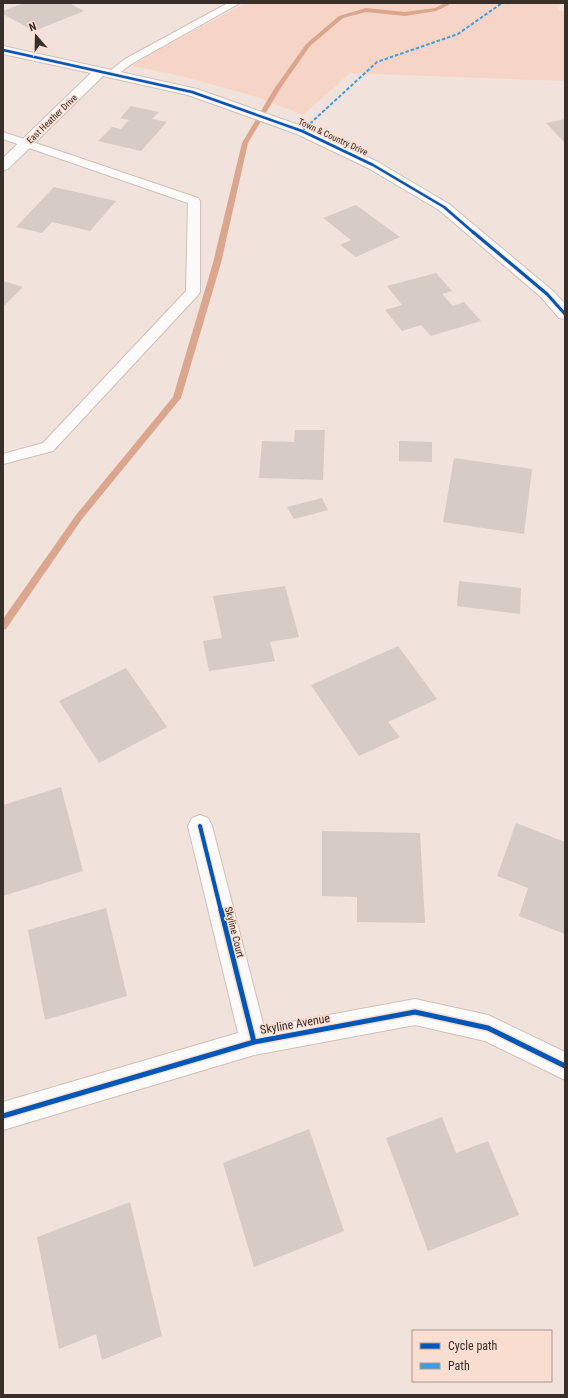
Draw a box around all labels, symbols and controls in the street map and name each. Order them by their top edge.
north arrow [16,16,56,56]
text: N [27,20,38,34]
street label: East Heather Drive [25,93,79,145]
street label: Town & Country Drive [297,116,369,158]
street label: Skyline Court [223,906,246,959]
street label: Skyline Avenue [259,1011,331,1037]
legend [412,1330,552,1382]
text: Cycle path [448,1339,498,1353]
text: Path [448,1359,470,1373]

